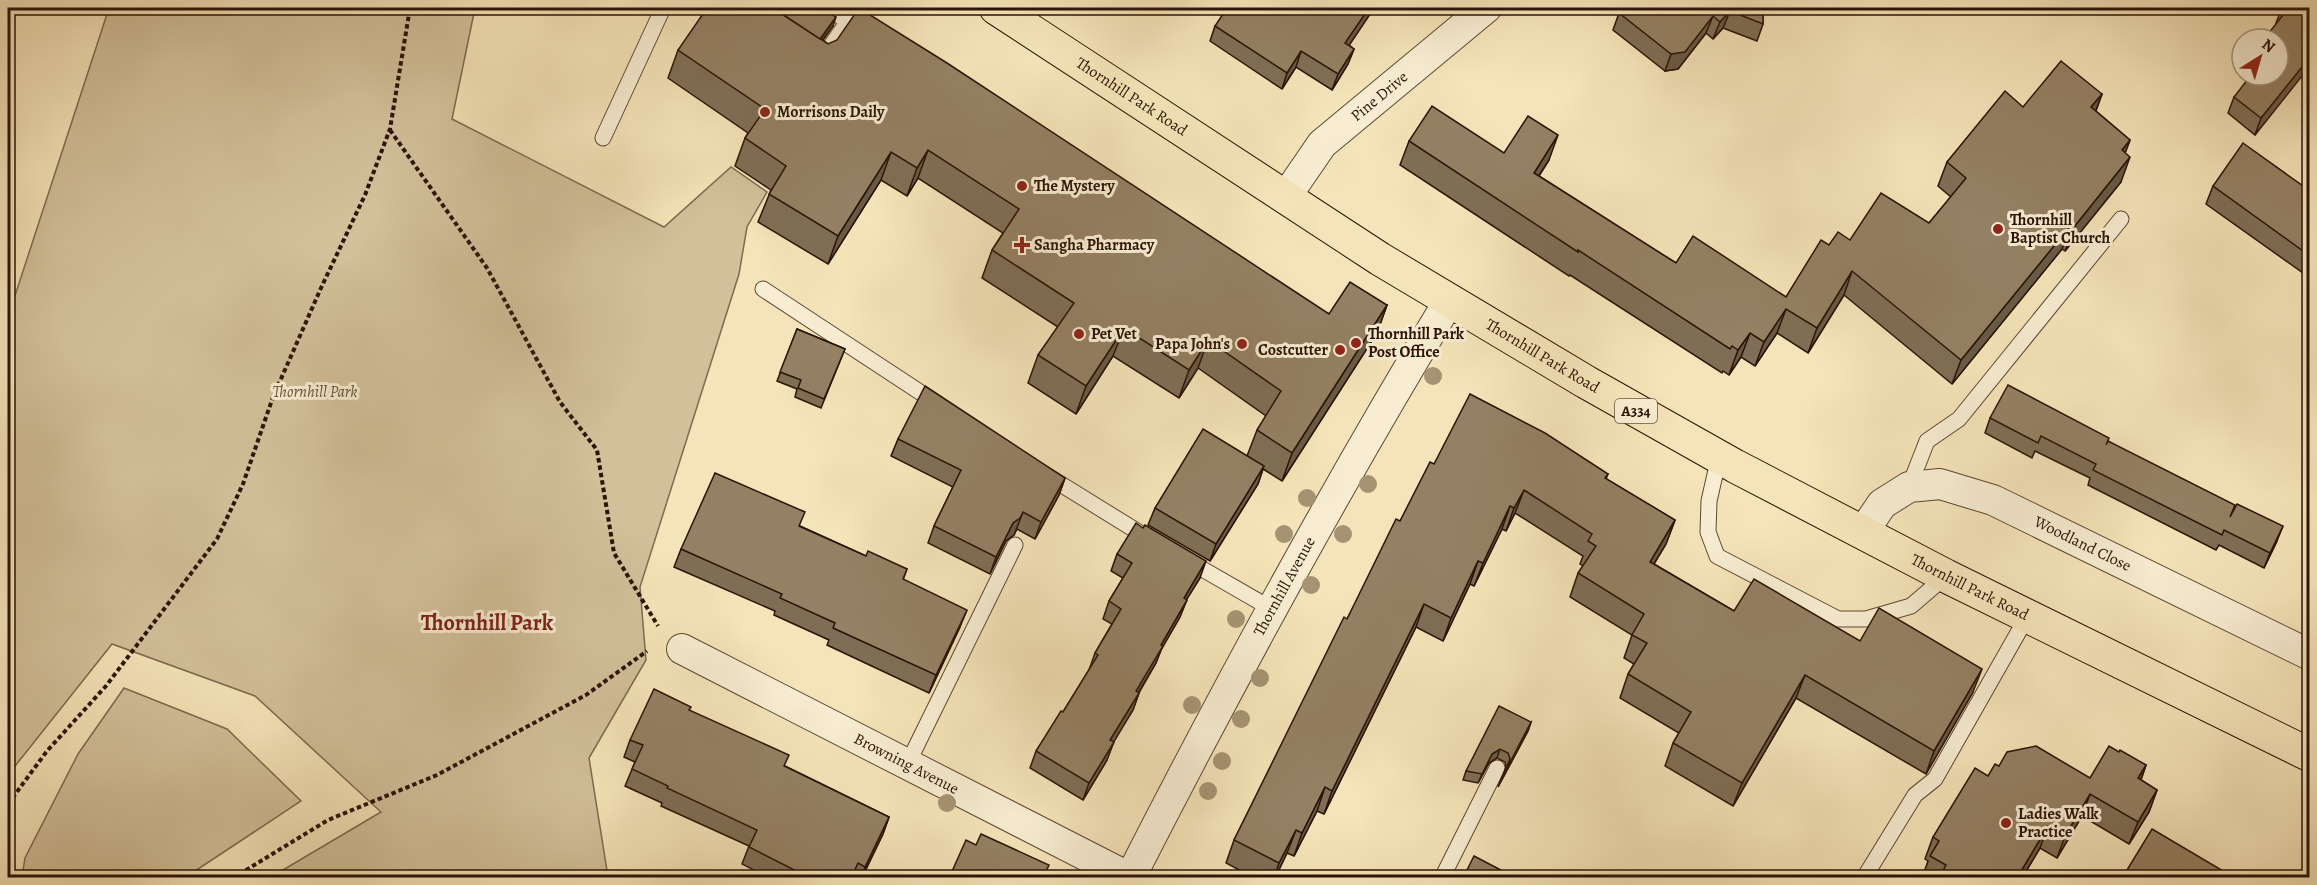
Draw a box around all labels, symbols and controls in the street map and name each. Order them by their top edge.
north arrow [2230,27,2290,87]
text: N [2257,34,2280,58]
street label: Thornhill Park Road [1071,52,1192,141]
street label: Pine Drive [1346,66,1413,127]
place label: Morrisons Daily [777,101,885,123]
marker: Morrisons Daily [758,105,772,119]
place label: The Mystery [1034,175,1115,197]
marker: The Mystery [1015,179,1029,193]
place label: Thornhill Baptist Church [2010,209,2111,249]
marker: Thornhill Baptist Church [1991,222,2005,236]
place label: Sangha Pharmacy [1034,234,1155,256]
marker: Sangha Pharmacy [1015,238,1029,252]
street label: Thornhill Park Road [1481,313,1604,399]
place label: Pet Vet [1091,323,1137,345]
place label: Thornhill Park Post Office [1368,323,1465,363]
marker: Pet Vet [1072,327,1086,341]
place label: Papa John's [1155,333,1230,355]
marker: Thornhill Park Post Office [1349,336,1363,350]
marker: Papa John's [1235,337,1249,351]
place label: Costcutter [1258,339,1328,361]
marker: Costcutter [1333,343,1347,357]
park label: Thornhill Park [273,381,357,403]
road number: A334 [1615,399,1657,423]
street label: Woodland Close [2029,510,2135,577]
street label: Thornhill Avenue [1248,533,1321,640]
street label: Thornhill Park Road [1907,549,2033,626]
district label: Thornhill Park [421,608,554,638]
street label: Browning Avenue [850,728,963,800]
place label: Ladies Walk Practice [2018,803,2099,843]
marker: Ladies Walk Practice [1999,816,2013,830]

